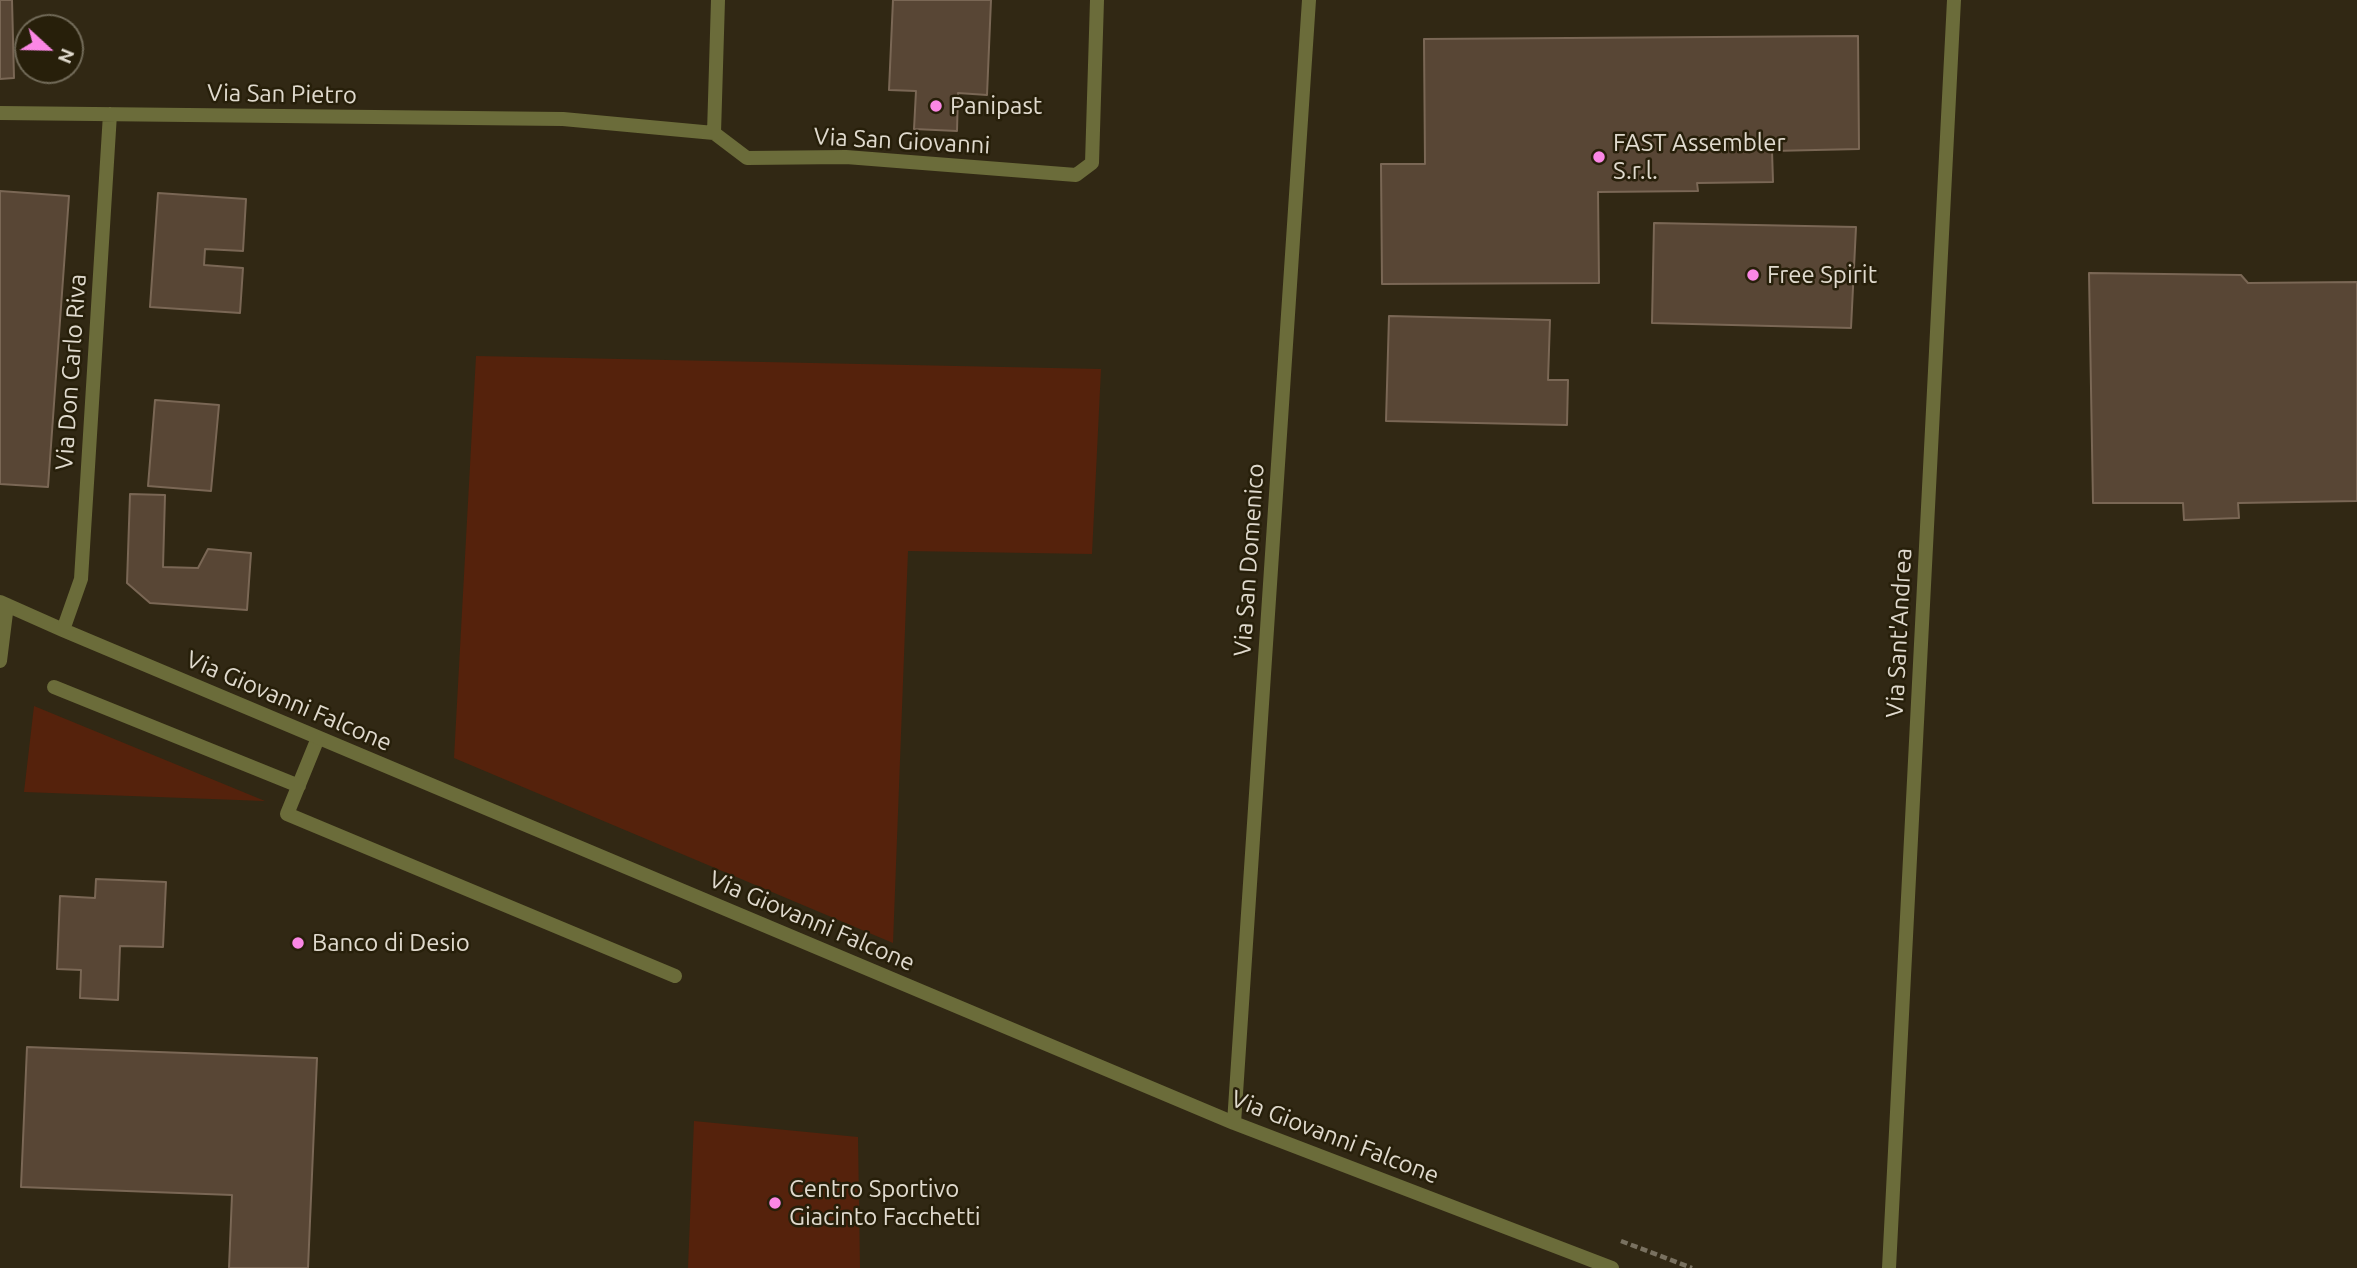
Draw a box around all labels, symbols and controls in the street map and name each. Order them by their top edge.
north arrow [14,14,84,84]
text: N [54,45,79,67]
street label: Via San Pietro [207,78,357,110]
place label: Panipast [950,92,1042,120]
marker: Panipast [928,98,944,114]
street label: Via San Giovanni [813,122,991,160]
place label: FAST Assembler S.r.l. [1613,129,1785,185]
marker: FAST Assembler S.r.l. [1591,149,1607,165]
place label: Free Spirit [1767,261,1877,289]
marker: Free Spirit [1745,267,1761,283]
street label: Via Don Carlo Riva [50,273,92,471]
street label: Via San Domenico [1228,463,1270,657]
street label: Via Sant'Andrea [1880,547,1918,719]
street label: Via Giovanni Falcone [182,645,396,757]
street label: Via Giovanni Falcone [705,865,919,977]
place label: Banco di Desio [312,929,470,957]
marker: Banco di Desio [290,935,306,951]
street label: Via Giovanni Falcone [1227,1084,1443,1190]
place label: Centro Sportivo Giacinto Facchetti [789,1175,981,1231]
marker: Centro Sportivo Giacinto Facchetti [767,1195,783,1211]

